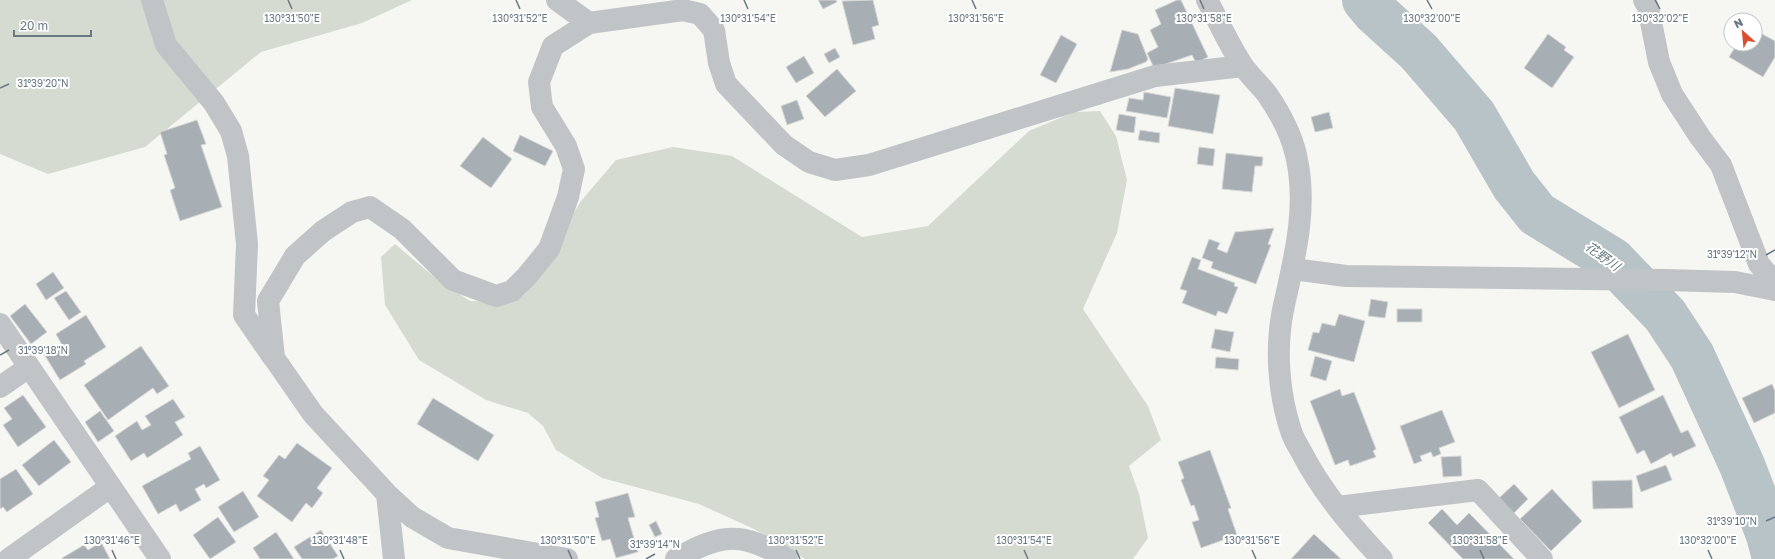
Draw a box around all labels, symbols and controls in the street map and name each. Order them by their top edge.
scale bar [14,12,91,38]
text: 130°31'50"E [264,12,320,24]
text: 130°31'52"E [492,12,548,24]
text: 130°31'54"E [720,12,776,24]
text: 130°31'56"E [948,12,1004,24]
text: 130°31'58"E [1176,12,1232,24]
text: 130°32'00"E [1403,12,1461,24]
text: 130°32'02"E [1632,12,1688,24]
north arrow [1723,12,1763,52]
text: N [1732,15,1745,30]
text: 20 m [20,18,48,33]
text: 31°39'20"N [17,77,69,89]
water label: 花野川 [1583,238,1625,275]
text: 31°39'12"N [1707,248,1757,260]
text: 31°39'18"N [18,344,68,356]
text: 31°39'10"N [1707,515,1757,527]
text: 130°31'46"E [84,534,140,546]
text: 130°31'48"E [312,534,368,546]
text: 130°31'50"E [540,534,596,546]
text: 130°31'52"E [768,534,824,546]
text: 130°31'54"E [996,534,1052,546]
text: 130°31'56"E [1224,534,1280,546]
text: 130°31'58"E [1452,534,1508,546]
text: 130°32'00"E [1679,534,1737,546]
text: 31°39'14"N [630,538,680,550]

